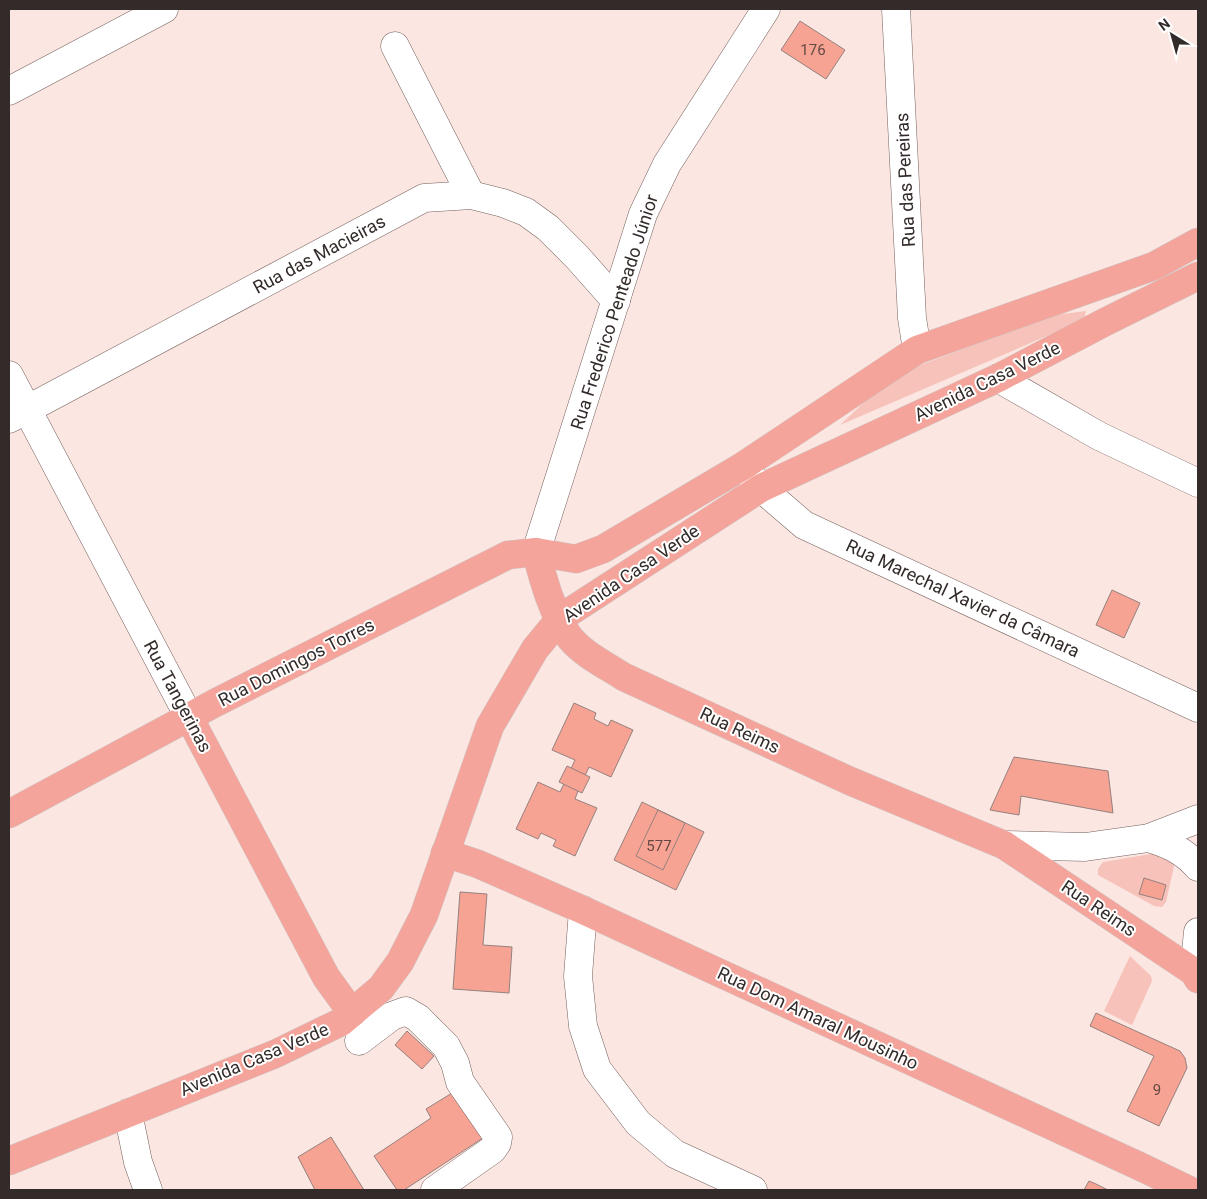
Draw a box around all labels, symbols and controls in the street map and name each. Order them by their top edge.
north arrow [1147,10,1197,60]
text: N [1155,15,1173,34]
house number: 176 [800,41,826,59]
street label: Rua das Pereiras [891,112,919,248]
street label: Rua Frederico Penteado Júnior [566,192,662,432]
street label: Rua das Macieiras [249,210,389,298]
street label: Avenida Casa Verde [911,337,1063,425]
street label: Avenida Casa Verde [559,520,703,626]
street label: Rua Marechal Xavier da Câmara [843,535,1083,661]
street label: Rua Domingos Torres [215,614,377,710]
street label: Rua Tangerinas [140,637,216,755]
street label: Rua Reims [697,702,783,758]
house number: 577 [646,837,672,855]
street label: Rua Reims [1058,875,1140,941]
street label: Rua Dom Amaral Mousinho [714,962,922,1074]
street label: Avenida Casa Verde [176,1018,332,1100]
house number: 9 [1153,1081,1161,1099]

